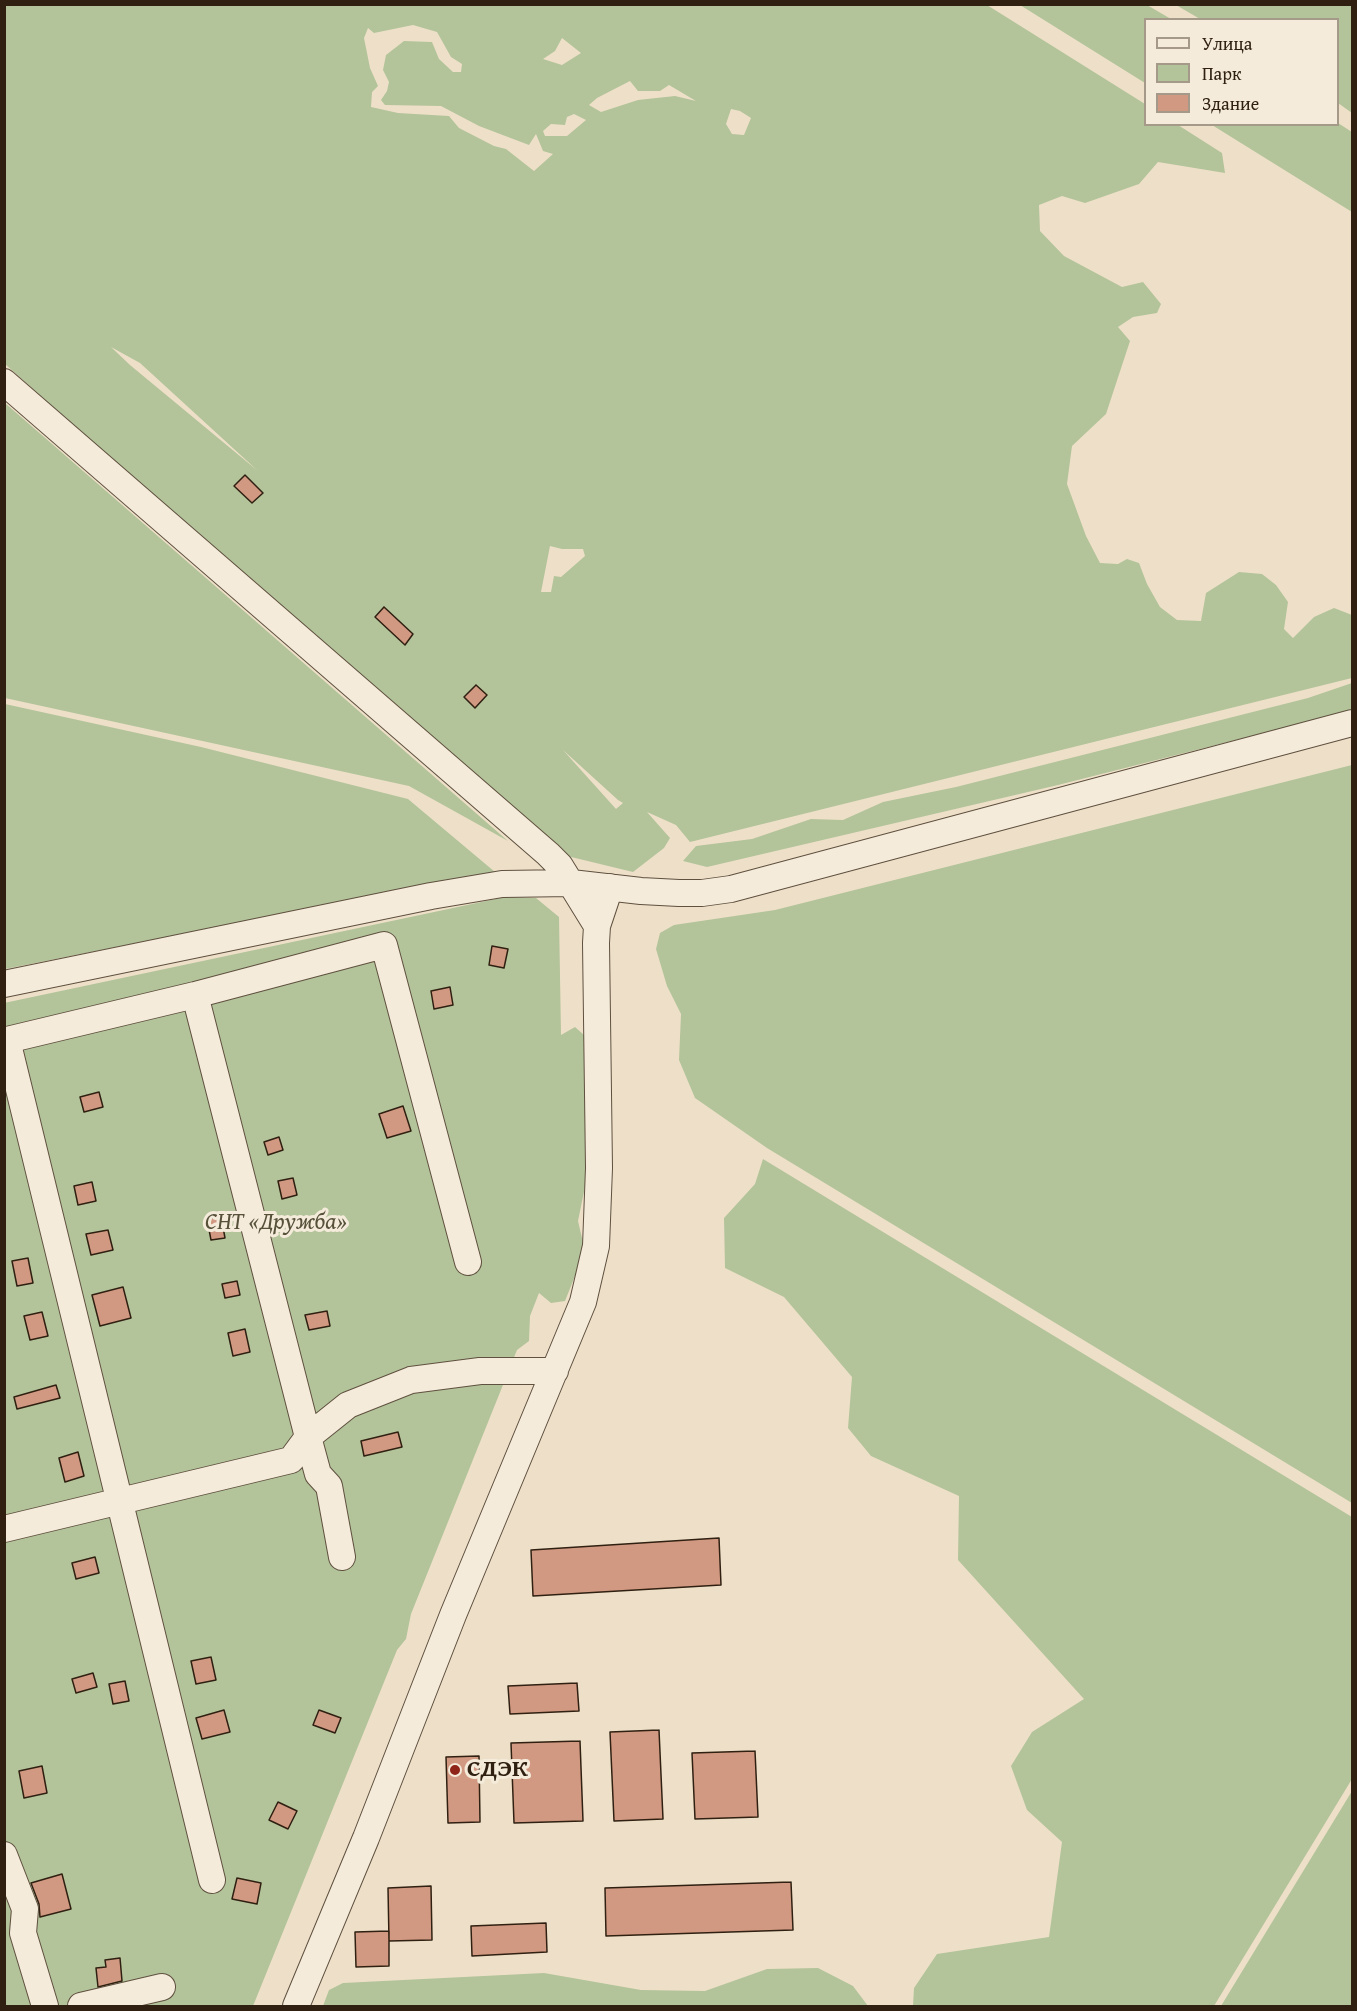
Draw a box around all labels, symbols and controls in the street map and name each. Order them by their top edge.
legend [1144,18,1339,126]
text: Улица [1202,30,1252,57]
text: Парк [1202,60,1241,87]
text: Здание [1202,90,1259,117]
park label: СНТ «Дружба» [205,1209,347,1237]
place label: СДЭК [467,1756,528,1784]
marker: СДЭК [448,1763,462,1777]

